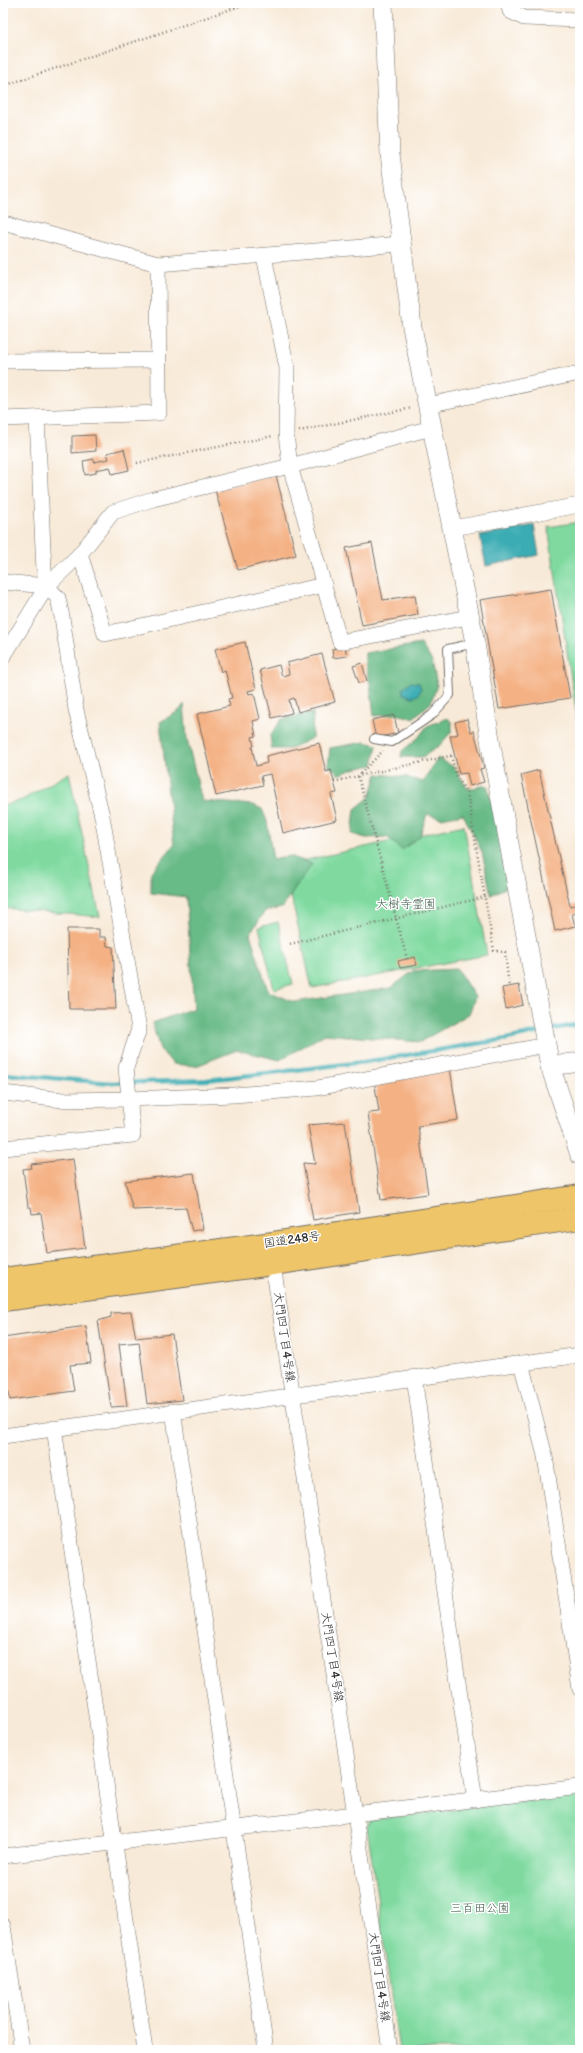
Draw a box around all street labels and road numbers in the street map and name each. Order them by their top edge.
street label: 国道248号 [263,1229,321,1251]
street label: 大門四丁目4号線 [270,1291,298,1383]
street label: 大門四丁目4号線 [317,1611,347,1703]
street label: 大門四丁目4号線 [365,1931,393,2023]

